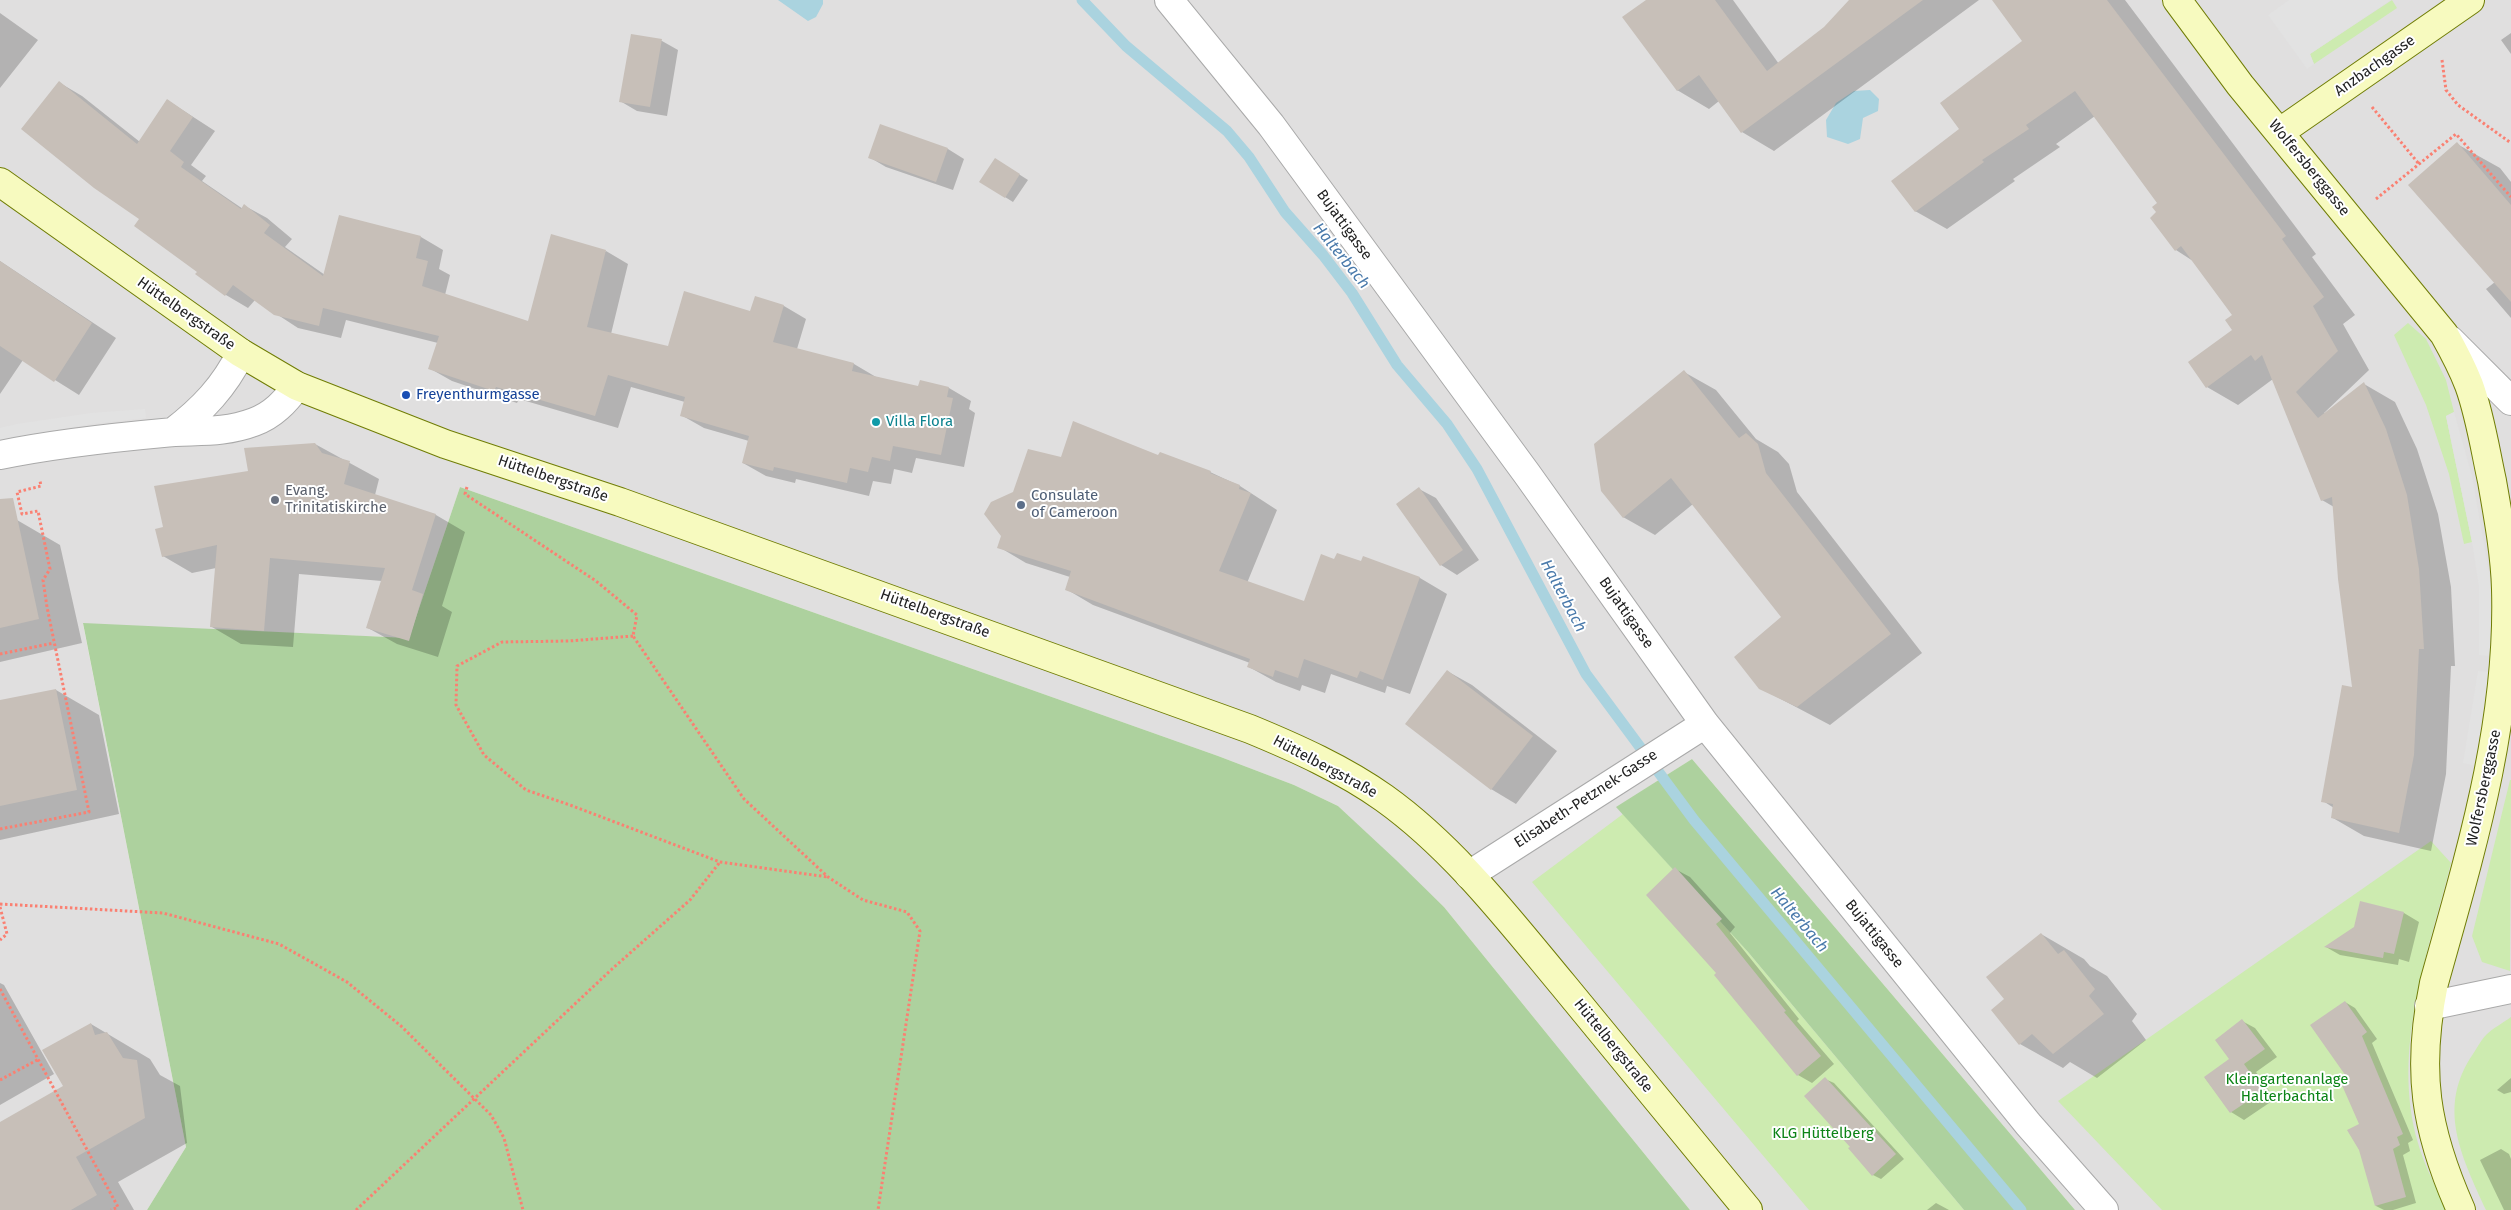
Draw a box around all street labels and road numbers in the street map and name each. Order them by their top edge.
street label: Anzbachgasse [2331,32,2419,100]
street label: Wolfersberggasse [2265,116,2353,220]
street label: Bujattigasse [1312,186,1376,264]
street label: Hüttelbergstraße [134,274,238,354]
street label: Hüttelbergstraße [496,452,610,506]
street label: Bujattigasse [1595,574,1657,652]
street label: Hüttelbergstraße [878,586,992,642]
street label: Wolfersberggasse [2463,728,2505,848]
street label: Hüttelbergstraße [1270,732,1380,802]
street label: Elisabeth-Petznek-Gasse [1511,746,1661,852]
street label: Bujattigasse [1841,896,1907,972]
street label: Hüttelbergstraße [1570,996,1656,1096]

